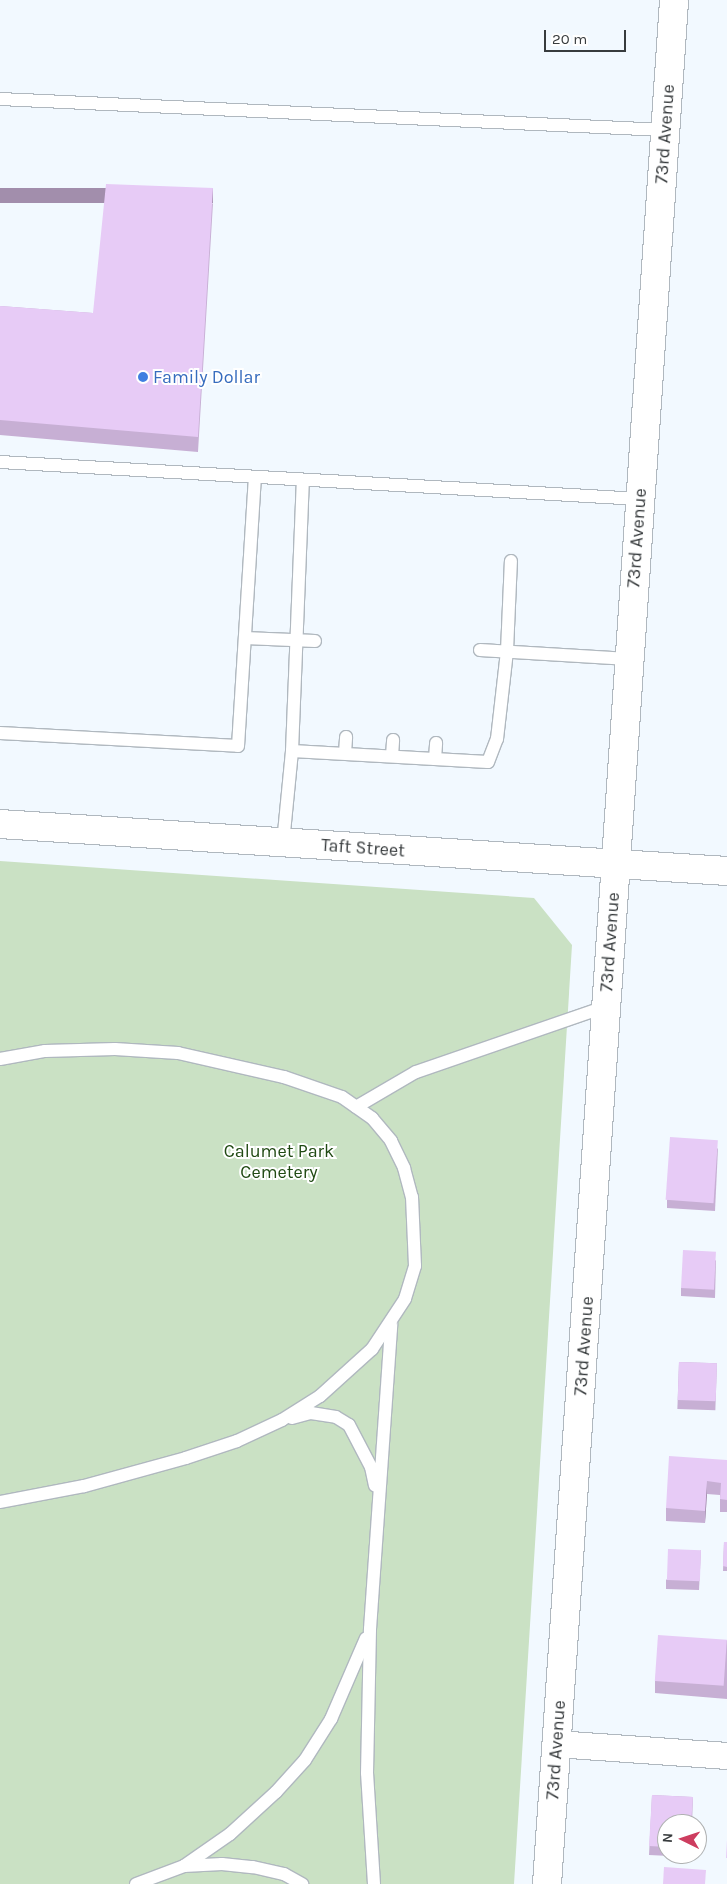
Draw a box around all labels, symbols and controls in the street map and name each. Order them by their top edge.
scale bar [547,20,630,52]
text: 20 m [552,30,587,48]
street label: 73rd Avenue [651,83,679,185]
place label: Family Dollar [153,366,260,388]
marker: Family Dollar [137,371,149,383]
street label: 73rd Avenue [623,487,651,589]
street label: Taft Street [320,834,406,862]
street label: 73rd Avenue [596,891,624,993]
park label: Calumet Park Cemetery [224,1141,334,1184]
street label: 73rd Avenue [570,1295,598,1397]
street label: 73rd Avenue [542,1699,570,1801]
north arrow [657,1814,707,1864]
text: N [659,1832,676,1844]

